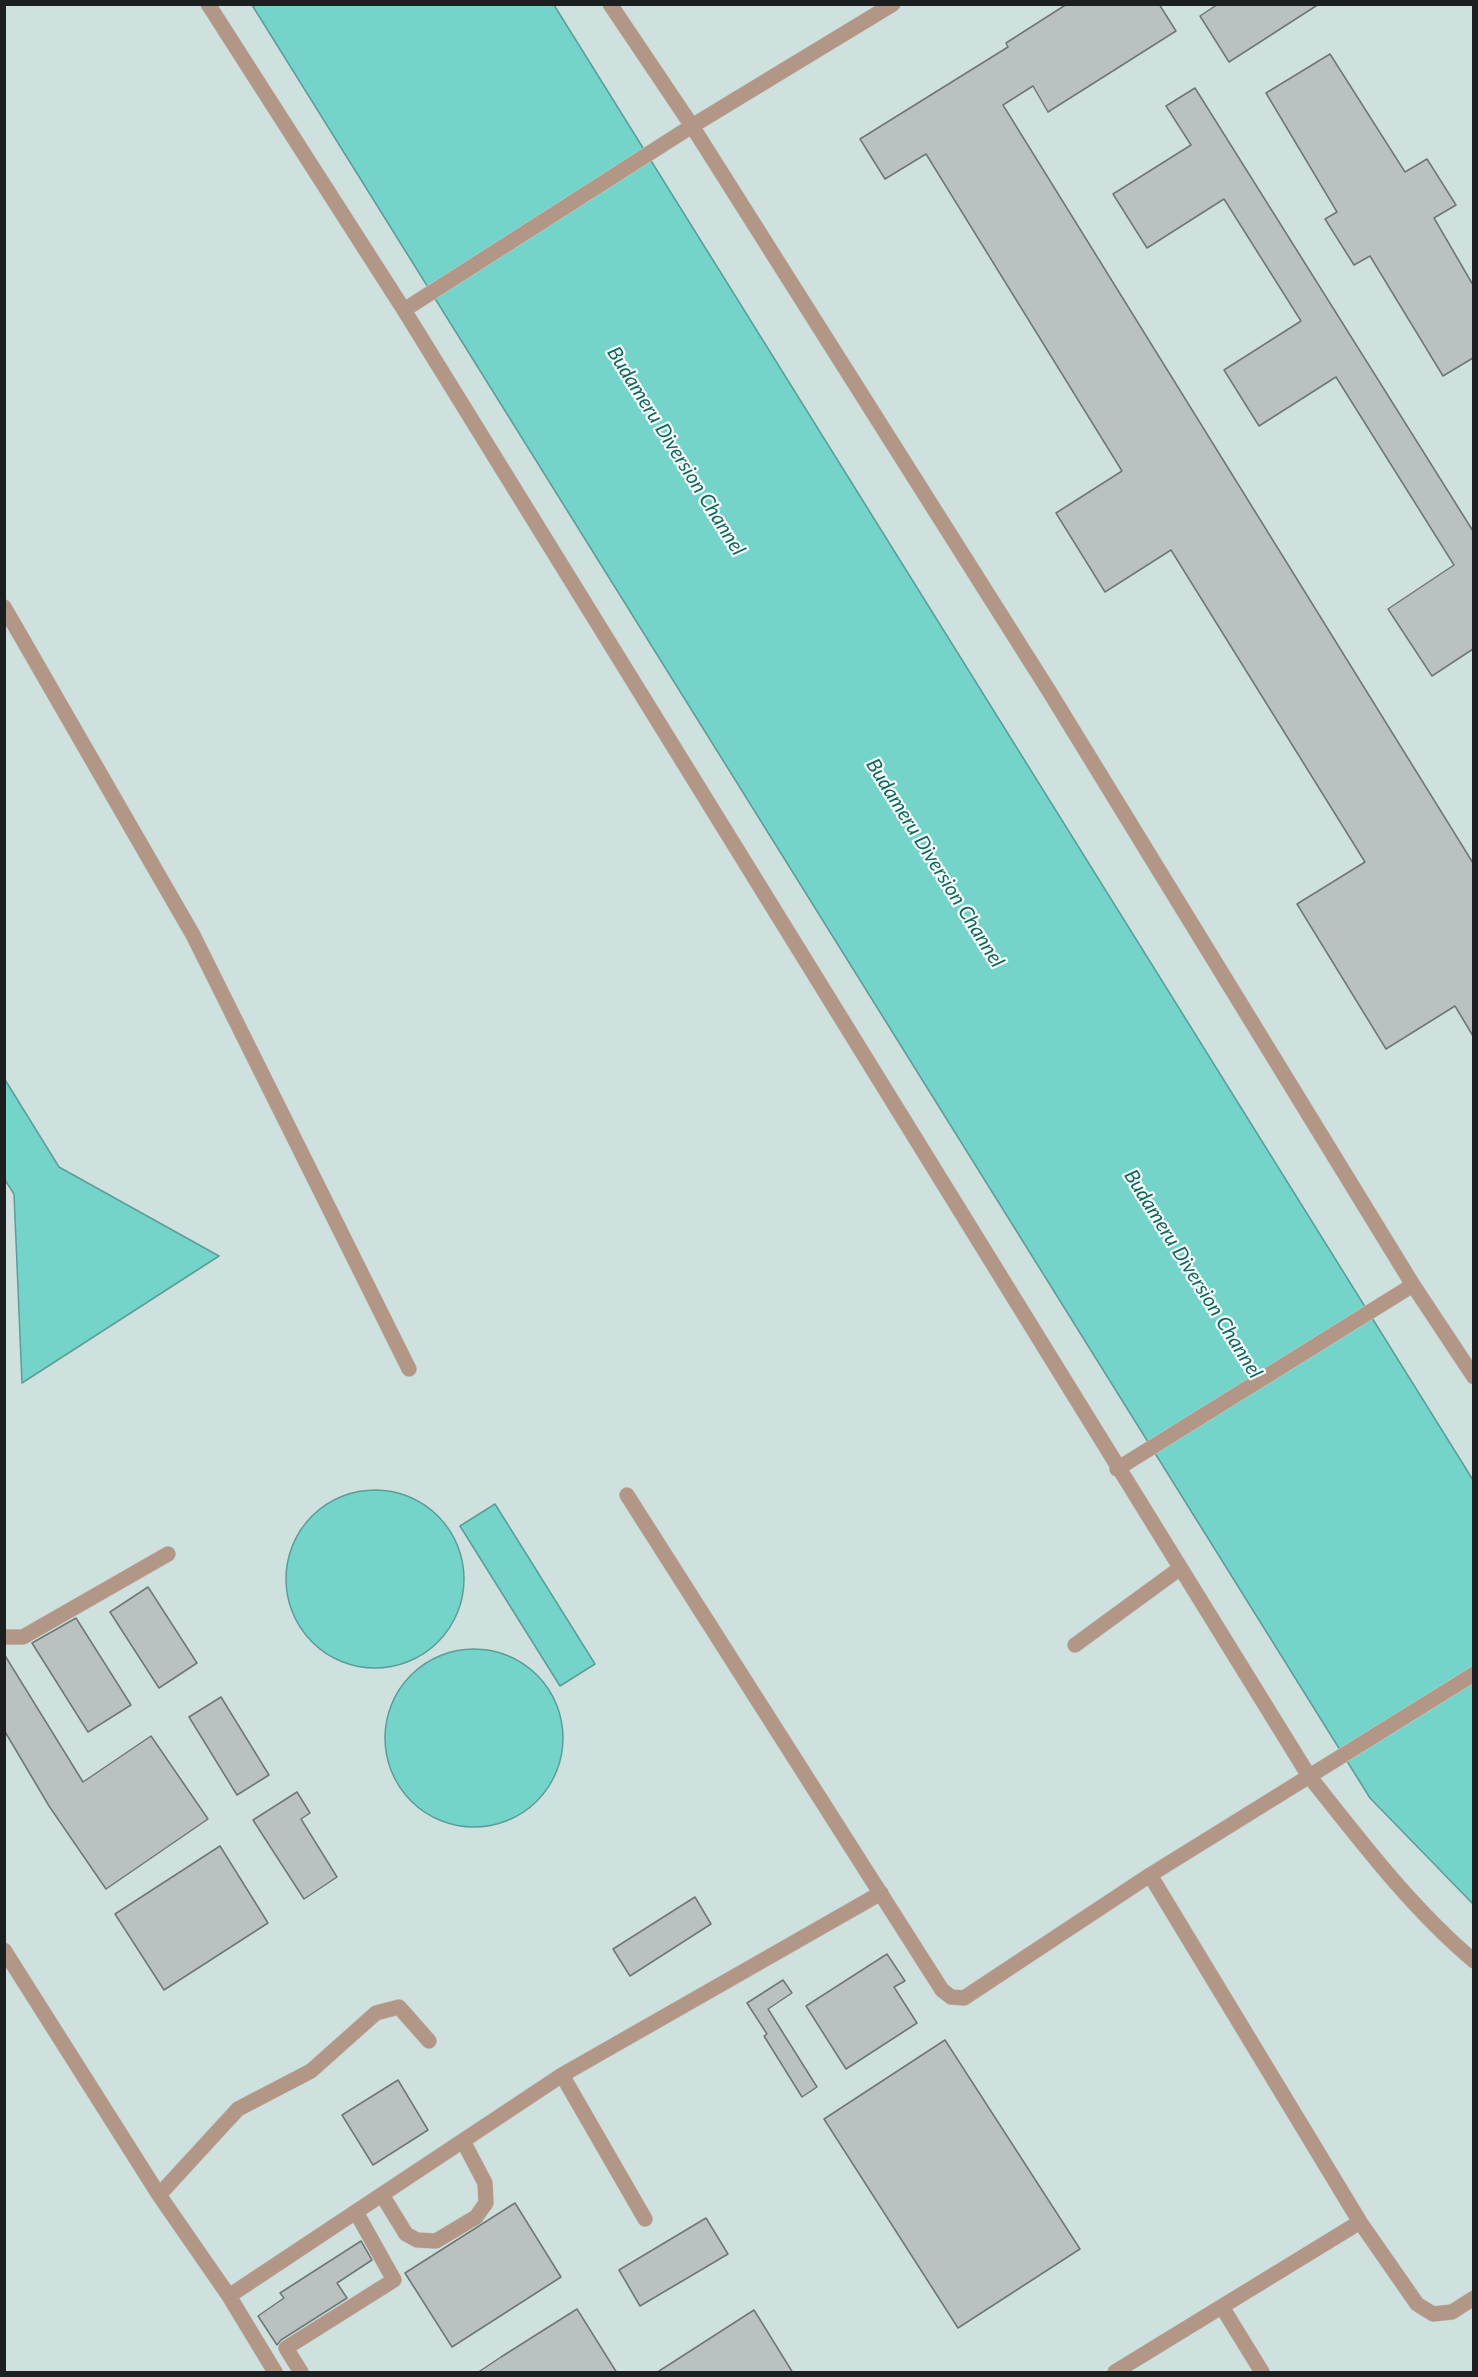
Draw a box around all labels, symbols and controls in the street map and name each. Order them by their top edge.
water label: Budameru Diversion Channel [602,342,750,560]
water label: Budameru Diversion Channel [861,754,1009,972]
water label: Budameru Diversion Channel [1119,1165,1267,1383]

